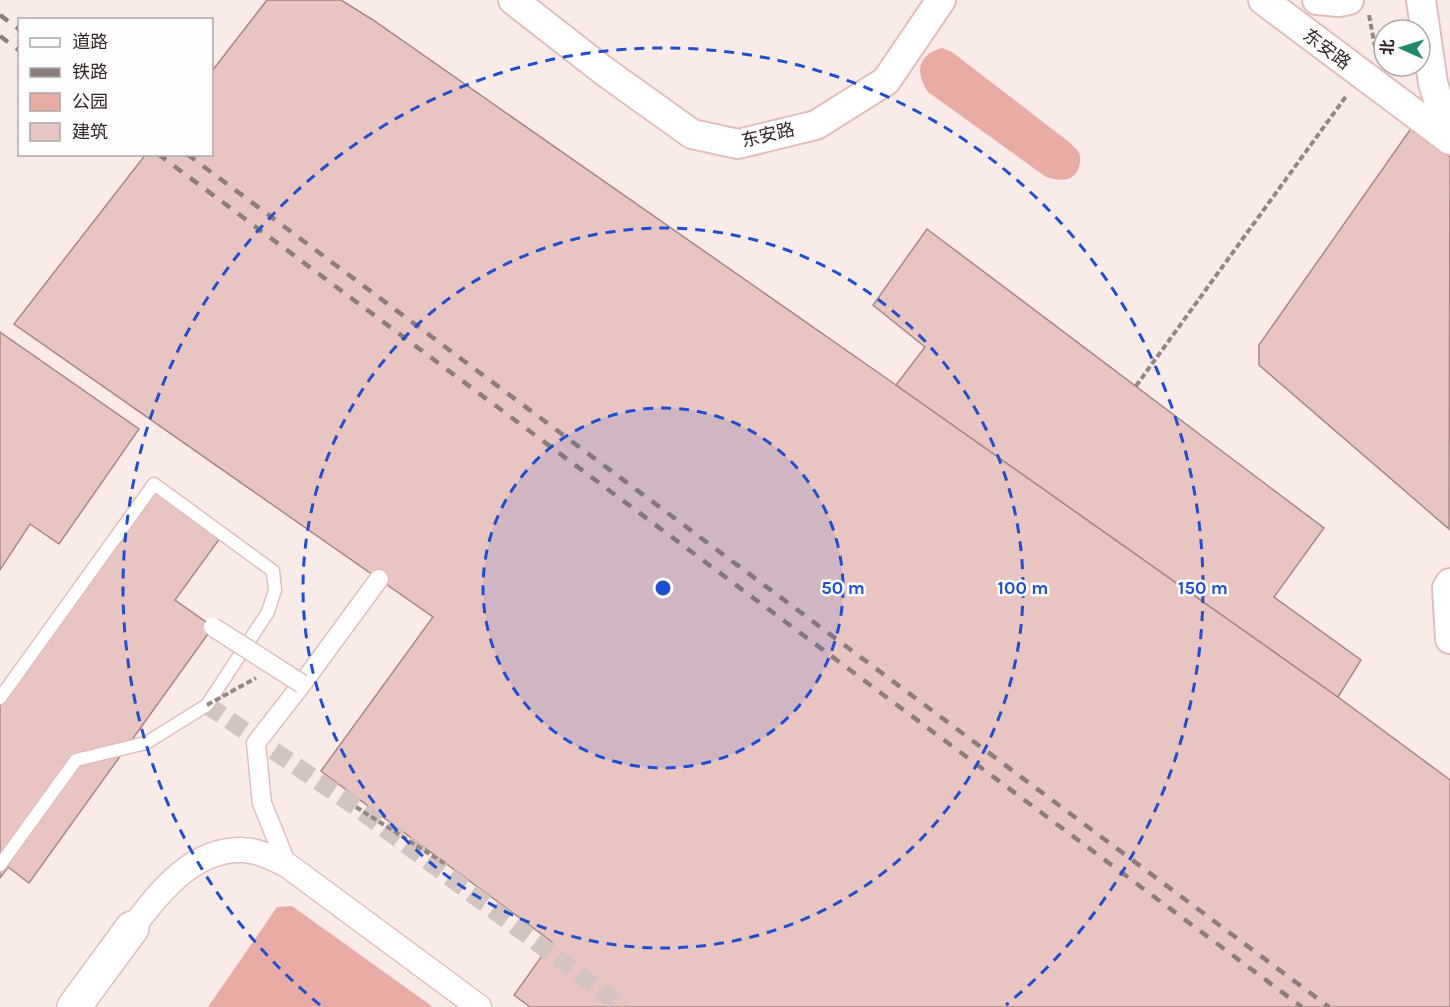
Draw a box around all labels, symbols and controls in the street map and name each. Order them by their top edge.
legend [18,18,213,156]
north arrow [1372,18,1432,78]
street label: 东安路 [1299,24,1355,74]
text: 道路 [72,31,108,53]
text: 北 [1378,39,1397,56]
text: 铁路 [72,61,108,83]
text: 公园 [72,91,108,113]
street label: 东安路 [739,118,797,152]
text: 建筑 [72,121,108,143]
text: 50 m [821,577,865,599]
text: 100 m [998,577,1048,599]
text: 150 m [1178,577,1228,599]
centre of rings [653,578,673,598]

